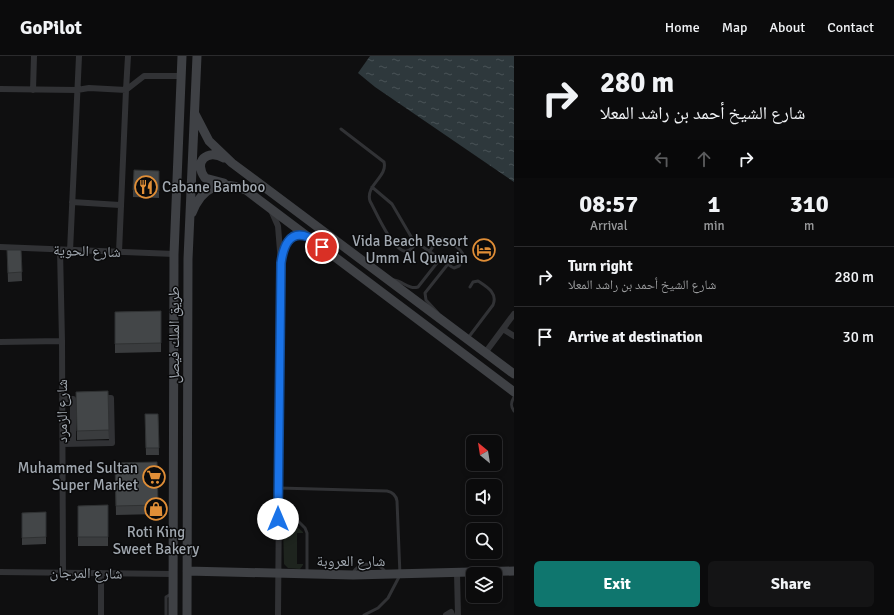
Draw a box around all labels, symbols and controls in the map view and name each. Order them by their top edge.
text: GoPilot [20,16,82,40]
text: Home [665,19,700,36]
text: Map [722,19,747,36]
text: About [769,19,805,36]
text: Contact [827,19,874,36]
text: 280 m [600,66,674,100]
icon: right [534,72,586,124]
text: شارع الشيخ أحمد بن راشد المعلا [600,102,805,124]
icon: left [651,148,673,170]
icon: ahead [693,148,715,170]
icon: right [735,148,757,170]
restaurant icon: Cabane Bamboo [133,174,159,200]
place label: Cabane Bamboo [162,178,265,196]
text: 08:57 [579,189,638,219]
text: 1 [708,189,720,219]
text: 310 [790,189,829,219]
text: Arrival [590,218,627,234]
text: min [704,218,725,234]
text: m [804,218,814,234]
pin [305,230,339,264]
place label: Vida Beach Resort Umm Al Quwain [352,232,468,267]
icon: arrive [311,236,333,258]
hotel icon: Vida Beach Resort Umm Al Quwain [471,237,497,263]
street label: شارع الحوية [53,241,121,262]
text: Turn right [568,257,633,275]
icon: right [534,266,556,288]
text: 280 m [834,268,874,286]
text: شارع الشيخ أحمد بن راشد المعلا [568,277,716,293]
street label: طريق الملك فيصل [165,286,184,384]
icon: arrive [534,326,556,348]
text: Arrive at destination [568,328,703,346]
text: 30 m [843,328,874,346]
street label: شارع الزمرد [53,379,72,443]
north arrow [466,435,502,471]
map controls [466,435,502,603]
place label: Muhammed Sultan Super Market [18,459,138,494]
supermarket icon: Muhammed Sultan Super Market [141,464,167,490]
button: sound [466,479,502,515]
shop icon: Roti King Sweet Bakery [143,496,169,522]
position arrow [257,498,299,540]
place label: Roti King Sweet Bakery [113,523,199,558]
button: search [466,523,502,559]
street label: شارع العروبة [317,552,386,571]
button: Exit [534,561,700,607]
button: Share [708,561,874,607]
street label: شارع المرجان [49,563,123,584]
button: layers [466,567,502,603]

